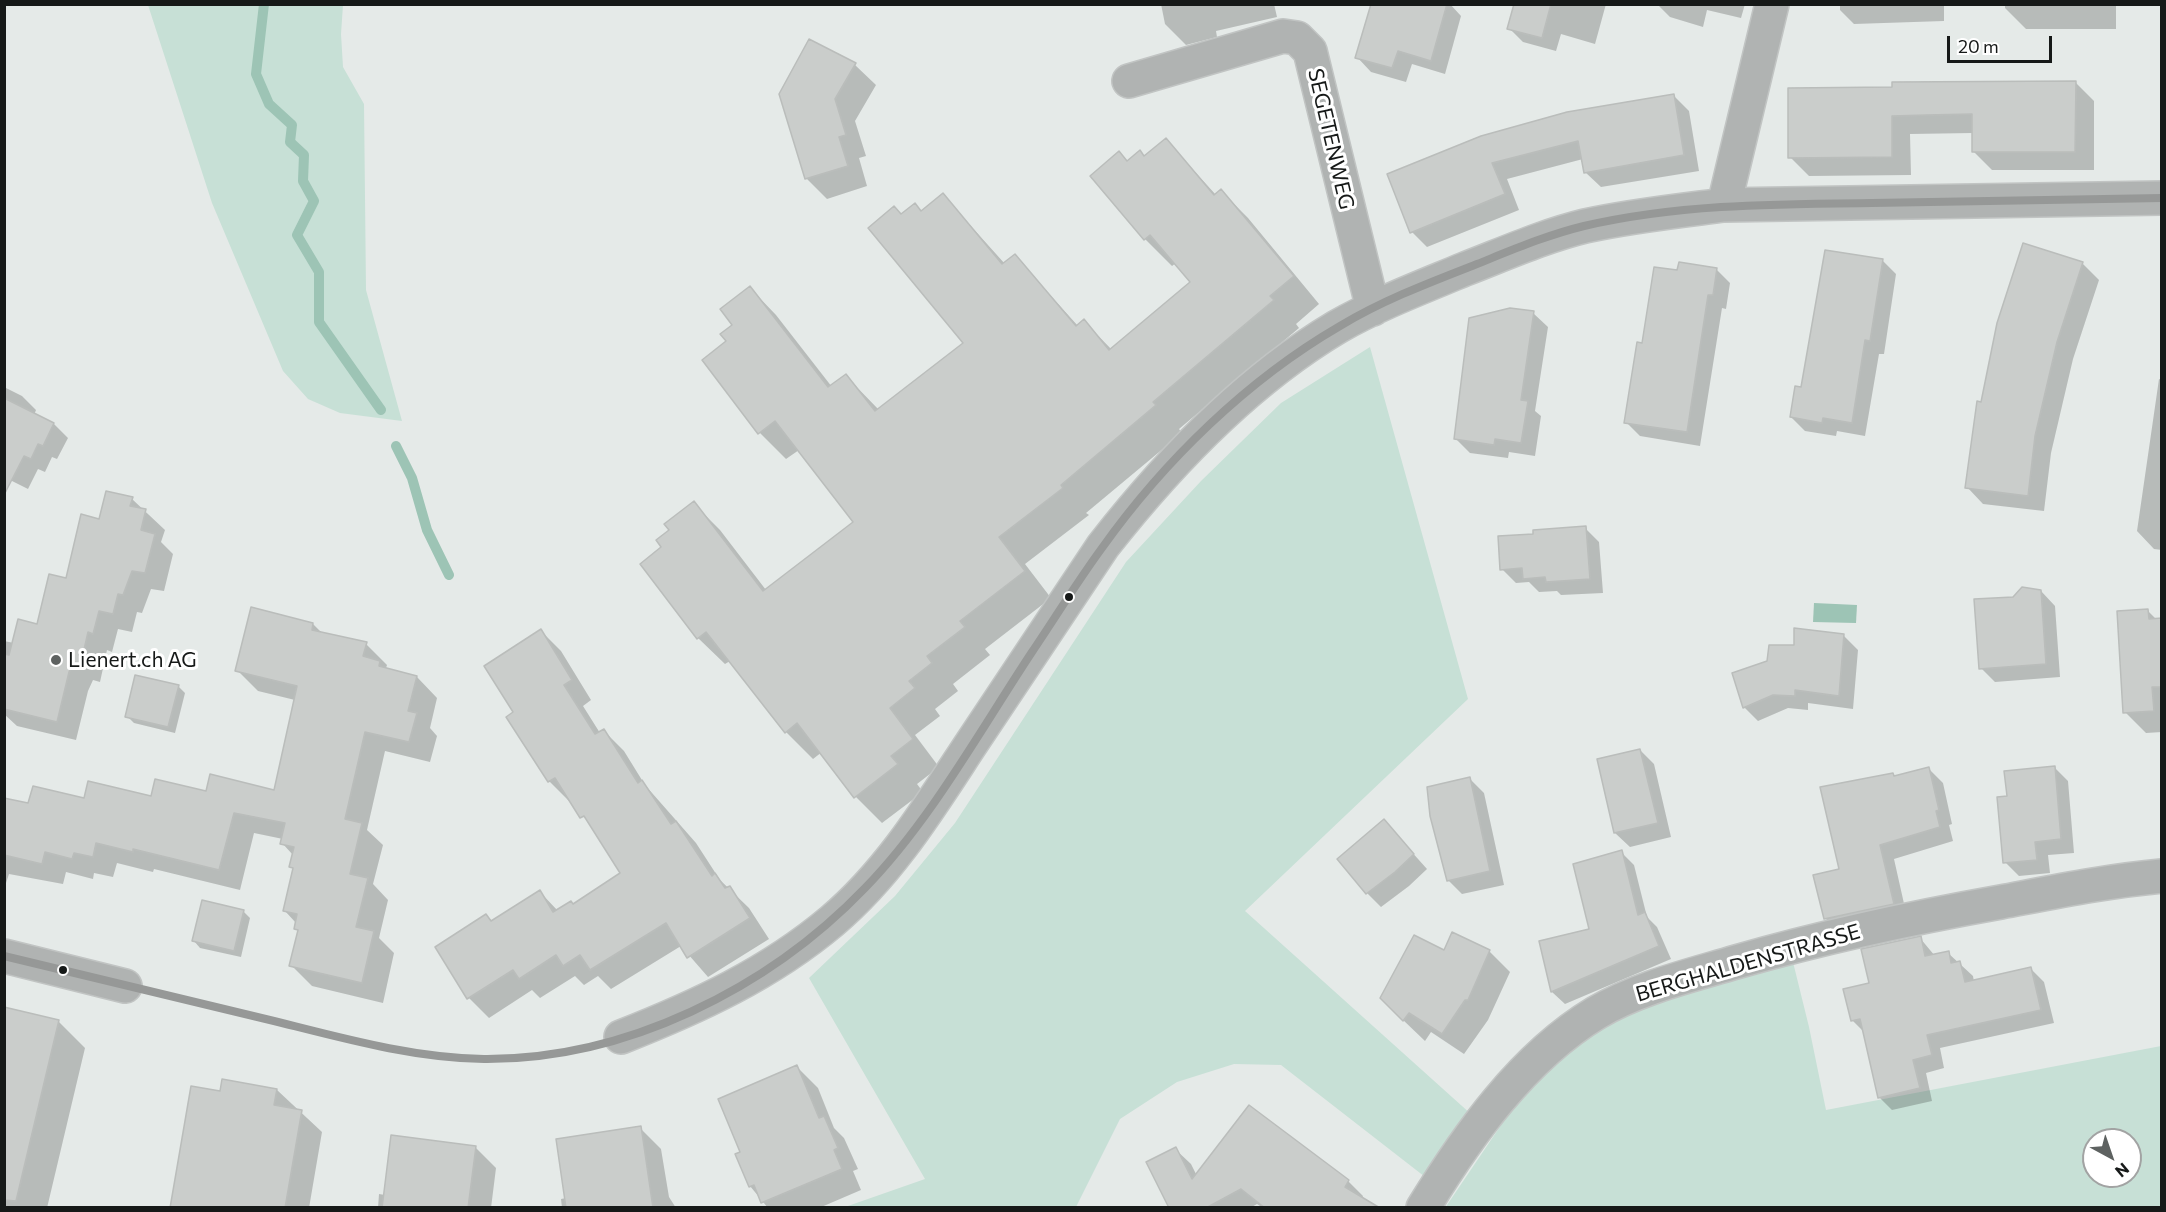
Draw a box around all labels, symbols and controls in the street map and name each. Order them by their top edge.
scale bar [1950,24,2055,62]
text: 20 m [1958,35,1999,57]
street label: SEGETENWEG [1303,66,1359,212]
unlabelled marker [1063,591,1075,603]
place label: Lienert.ch AG [68,647,197,673]
marker: Lienert.ch AG [49,653,63,667]
street label: BERGHALDENSTRASSE [1633,919,1863,1007]
unlabelled marker [57,964,69,976]
north arrow [2082,1128,2142,1188]
text: N [2112,1160,2133,1182]

